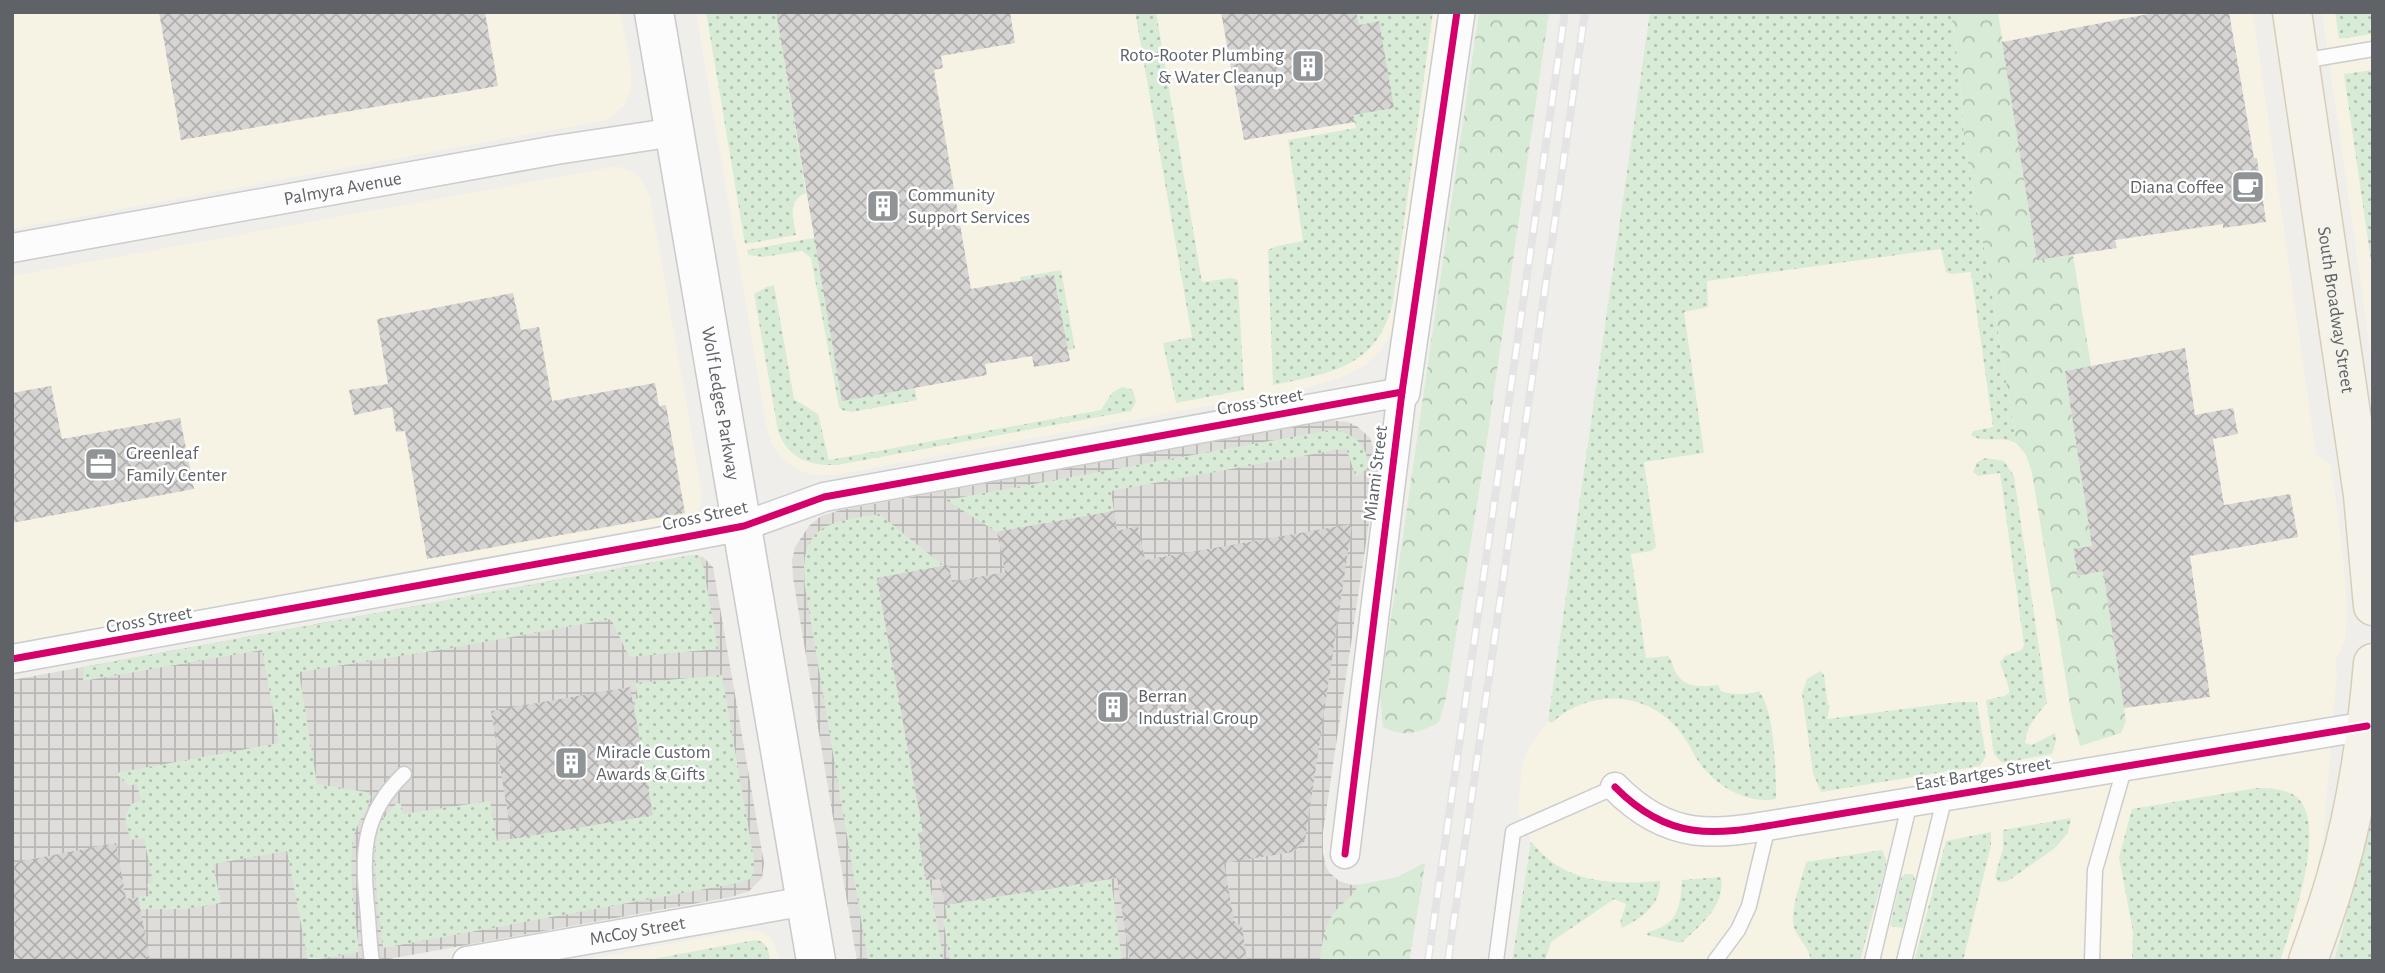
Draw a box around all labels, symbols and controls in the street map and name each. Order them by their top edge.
place label: Roto-Rooter Plumbing & Water Cleanup [1119,46,1285,87]
building icon: Roto-Rooter Plumbing & Water Cleanup [1289,47,1327,85]
cafe icon: Diana Coffee [2229,168,2267,206]
street label: Palmyra Avenue [282,169,403,208]
place label: Diana Coffee [2130,178,2224,197]
place label: Community Support Services [908,186,1030,227]
building icon: Community Support Services [864,187,902,225]
street label: South Broadway Street [2314,225,2357,394]
street label: Wolf Ledges Parkway [698,325,743,482]
street label: Cross Street [1216,385,1304,419]
street label: Miami Street [1361,424,1391,522]
place label: Greenleaf Family Center [126,444,227,485]
office icon: Greenleaf Family Center [82,445,120,483]
street label: Cross Street [661,498,749,534]
street label: Cross Street [105,603,193,637]
place label: Berran Industrial Group [1138,687,1259,728]
building icon: Berran Industrial Group [1094,688,1132,726]
place label: Miracle Custom Awards & Gifts [596,743,711,784]
building icon: Miracle Custom Awards & Gifts [552,744,590,782]
street label: East Bartges Street [1914,754,2052,794]
street label: McCoy Street [588,913,687,949]

